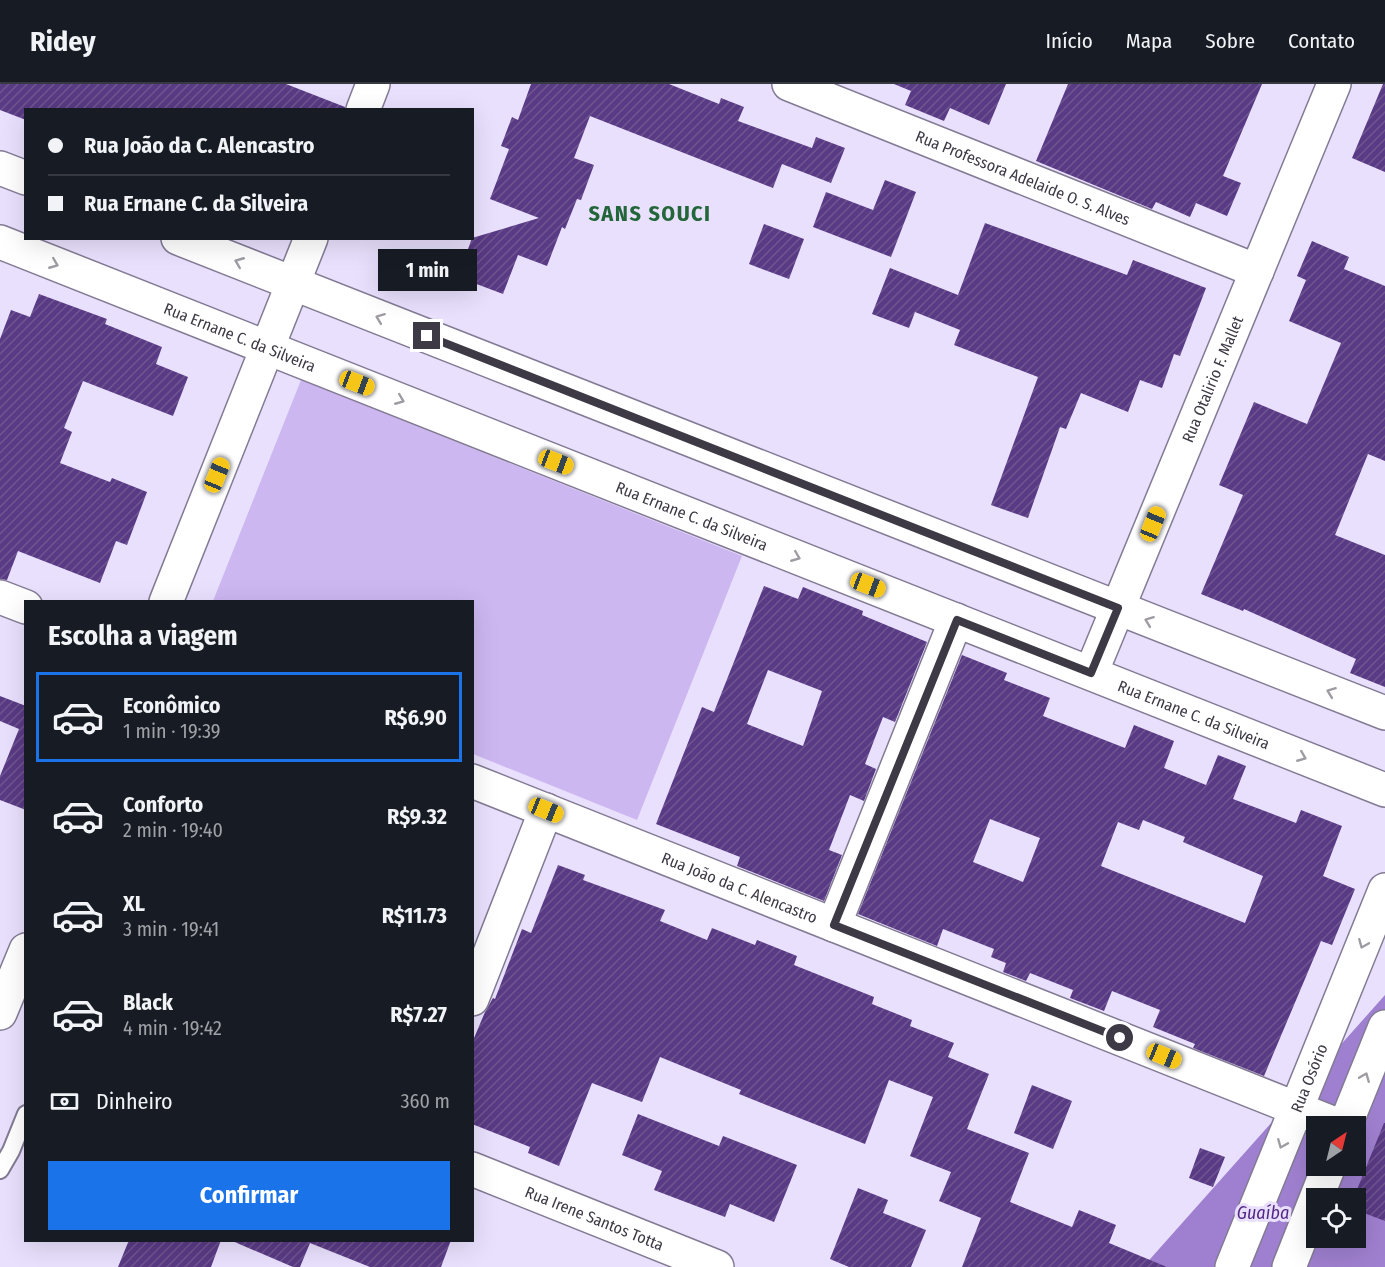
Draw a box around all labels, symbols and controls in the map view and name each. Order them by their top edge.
text: Ridey [30,25,96,58]
text: Início [1046,28,1093,54]
text: Mapa [1126,28,1172,54]
text: Sobre [1205,28,1255,54]
text: Contato [1288,28,1355,54]
street label: Rua Professora Adelaide O. S. Alves [913,126,1133,229]
text: Rua João da C. Alencastro [84,132,314,159]
text: Rua Ernane C. da Silveira [84,190,308,217]
district label: SANS SOUCI [588,200,712,227]
callout: 1 min [378,249,476,291]
one-way arrow [49,256,59,269]
one-way arrow [234,257,245,269]
text: 1 min [406,258,449,282]
street label: Rua Ernane C. da Silveira [161,298,319,376]
street label: Rua Otalirio F. Mallet [1178,312,1247,445]
one-way arrow [375,313,386,325]
route end [413,322,440,349]
car [337,368,377,398]
one-way arrow [394,393,405,405]
car [536,447,576,477]
car [202,455,232,495]
street label: Rua Ernane C. da Silveira [613,477,771,554]
car [1138,504,1168,544]
one-way arrow [790,550,801,562]
car [848,570,888,600]
one-way arrow [1144,615,1155,628]
text: Escolha a viagem [48,620,238,652]
street label: Rua Ernane C. da Silveira [1115,676,1273,753]
one-way arrow [1326,687,1337,699]
icon: car [51,690,105,744]
text: Econômico [123,692,221,719]
text: R$6.90 [384,704,447,731]
text: 1 min · 19:39 [123,719,221,743]
one-way arrow [1295,750,1306,762]
icon: car [51,789,105,843]
text: Conforto [123,791,203,818]
car [526,795,566,825]
text: R$9.32 [387,803,447,830]
text: 2 min · 19:40 [123,818,223,842]
street label: Rua João da C. Alencastro [659,848,820,927]
icon: car [51,888,105,942]
text: XL [123,890,145,917]
text: R$11.73 [382,902,447,929]
text: 3 min · 19:41 [123,917,219,941]
one-way arrow [1358,938,1370,949]
icon: car [51,987,105,1041]
text: Black [123,989,173,1016]
text: R$7.27 [390,1001,447,1028]
text: 4 min · 19:42 [123,1016,222,1040]
route start [1106,1024,1133,1051]
car [1144,1041,1184,1071]
street label: Rua Osório [1286,1041,1331,1115]
one-way arrow [1358,1072,1370,1083]
icon: cash [48,1085,81,1118]
text: Dinheiro [96,1088,173,1115]
text: 360 m [401,1089,450,1113]
north arrow [1306,1116,1366,1176]
map controls [1306,1116,1366,1248]
one-way arrow [1277,1138,1289,1149]
button: Confirmar [48,1161,450,1230]
street label: Rua Irene Santos Totta [523,1182,667,1254]
button: locate [1306,1188,1366,1248]
water label: Guaíba [1237,1202,1289,1224]

